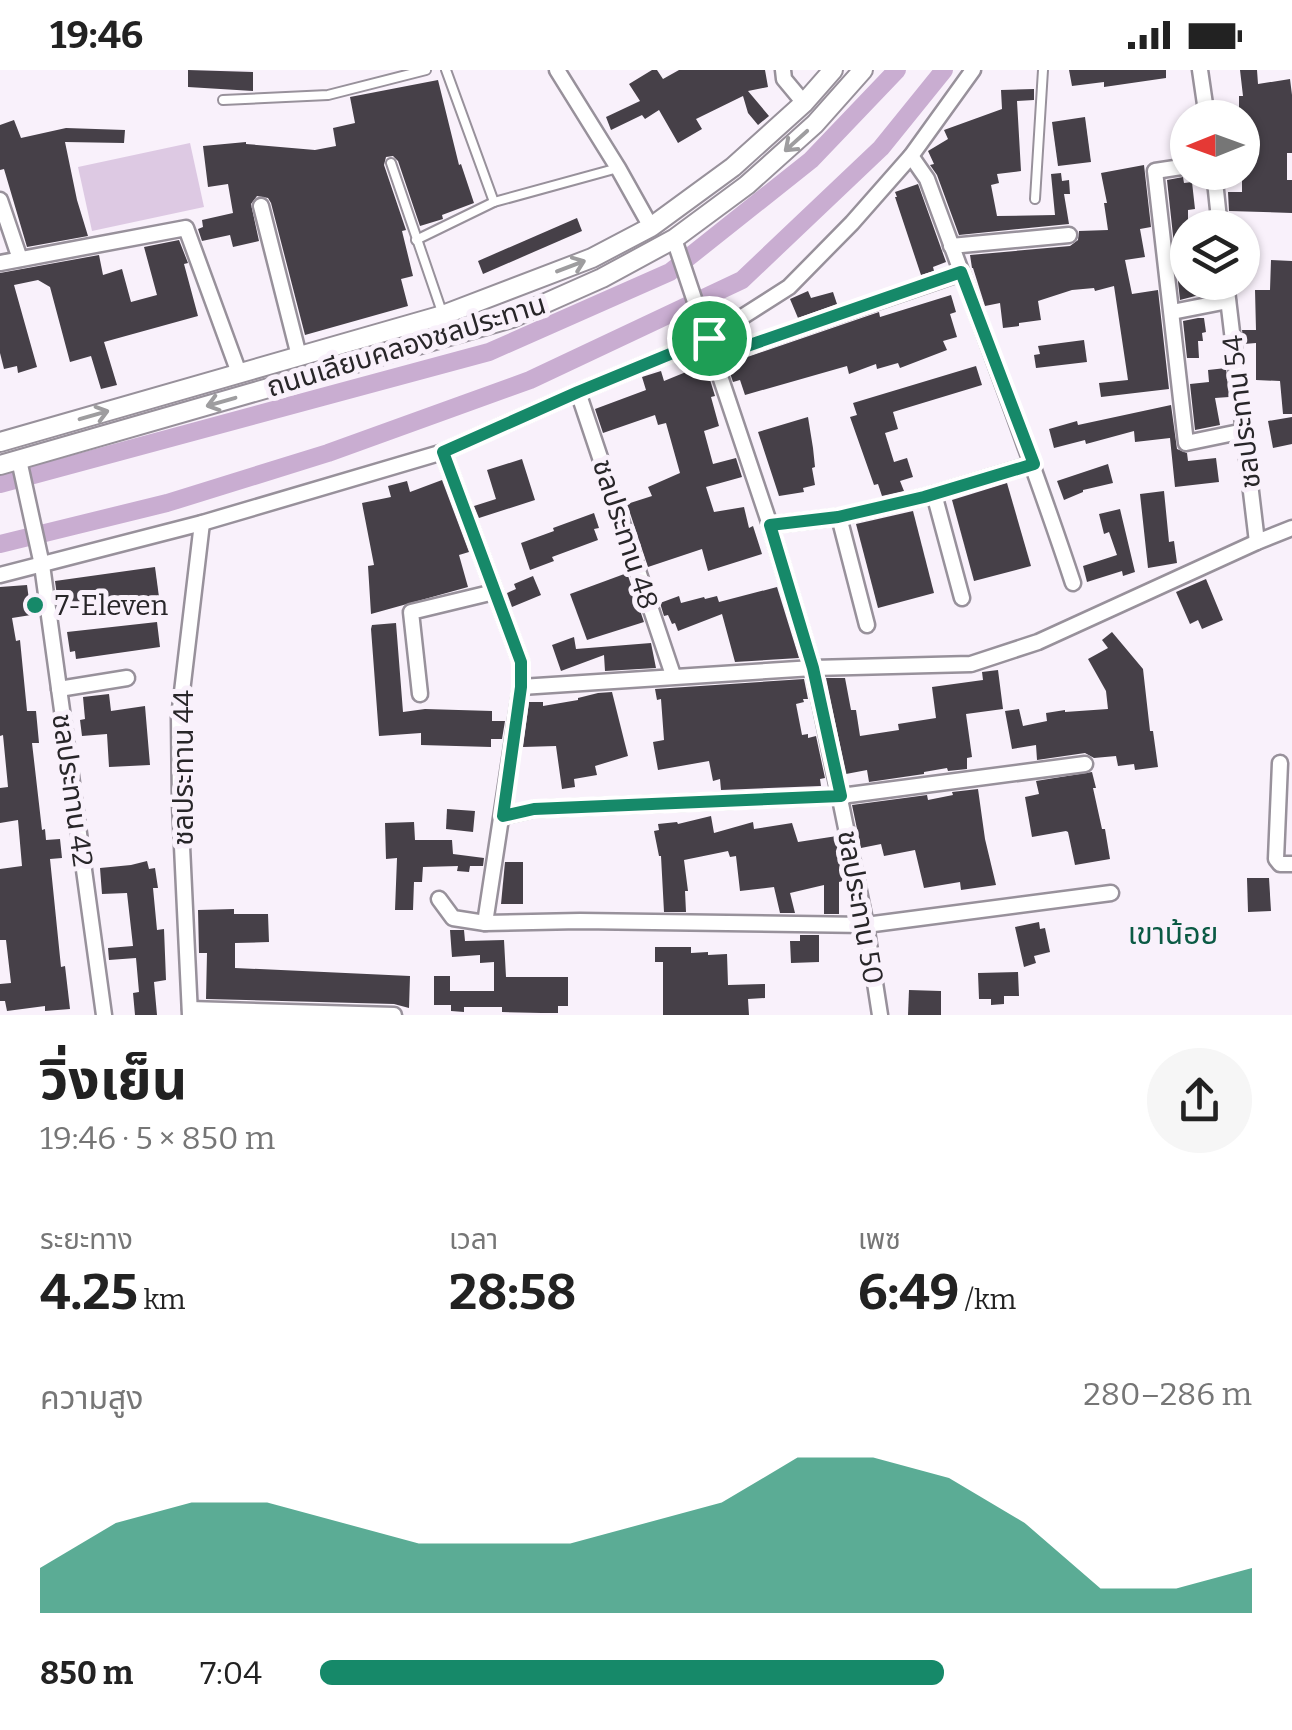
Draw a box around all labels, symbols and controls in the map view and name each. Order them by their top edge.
text: 19:46 [50,12,143,58]
north arrow [1170,100,1260,190]
map controls [1170,100,1260,300]
one-way arrow [784,129,809,152]
button: layers [1170,210,1260,300]
one-way arrow [555,256,585,274]
street label: ถนนเลียบคลองชลประทาน [263,287,550,404]
pin [667,296,752,381]
icon: arrive [682,311,737,366]
street label: ชลประทาน 54 [1216,334,1267,490]
one-way arrow [206,394,237,412]
one-way arrow [78,405,109,423]
street label: ชลประทาน 48 [586,455,665,613]
place label: 7-Eleven [55,589,169,622]
marker: 7-Eleven [24,594,46,616]
street label: ชลประทาน 44 [167,690,200,846]
street label: ชลประทาน 42 [45,711,100,869]
street label: ชลประทาน 50 [831,828,890,987]
district label: เขาน้อย [1128,916,1218,952]
text: วิ่งเย็น [40,1048,187,1114]
button: share [1147,1048,1252,1153]
text: 19:46 · 5 × 850 m [40,1119,275,1157]
text: ระยะทาง [40,1223,133,1256]
text: เวลา [449,1223,498,1256]
text: เพซ [858,1223,901,1256]
text: 4.25 [40,1262,138,1322]
text: 28:58 [449,1262,576,1322]
text: 6:49 [858,1262,959,1322]
text: km [138,1283,186,1316]
text: /km [959,1283,1016,1316]
text: 280–286 m [1083,1375,1252,1413]
text: ความสูง [40,1379,144,1417]
text: 850 m [40,1654,133,1692]
text: 7:04 [200,1654,262,1692]

